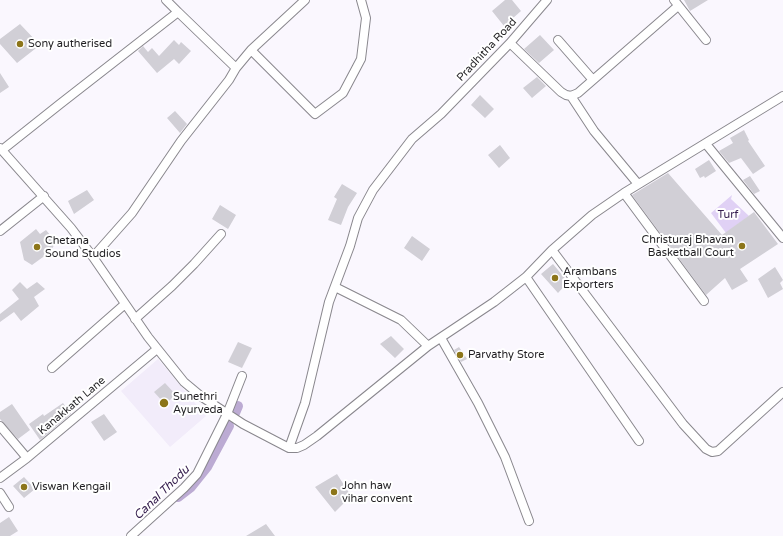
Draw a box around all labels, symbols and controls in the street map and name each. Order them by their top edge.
street label: Pradhitha Road [454,16,520,84]
place label: Sony autherised [28,37,112,51]
marker: Sony autherised [15,39,25,49]
park label: Turf [717,208,739,222]
place label: Christuraj Bhavan Basketball Court [642,233,734,259]
place label: Chetana Sound Studios [45,234,121,260]
marker: Christuraj Bhavan Basketball Court [737,241,747,251]
marker: Chetana Sound Studios [32,242,42,252]
place label: Arambans Exporters [563,265,617,291]
marker: Arambans Exporters [550,273,560,283]
place label: Parvathy Store [468,348,545,362]
marker: Parvathy Store [455,350,465,360]
street label: Kanakkath Lane [36,374,108,438]
place label: Sunethri Ayurveda [173,390,223,416]
marker: Sunethri Ayurveda [158,397,170,409]
water label: Canal Thodu [131,463,193,523]
place label: John haw vihar convent [342,479,412,505]
place label: Viswan Kengail [32,480,111,494]
marker: Viswan Kengail [19,482,29,492]
marker: John haw vihar convent [329,487,339,497]

